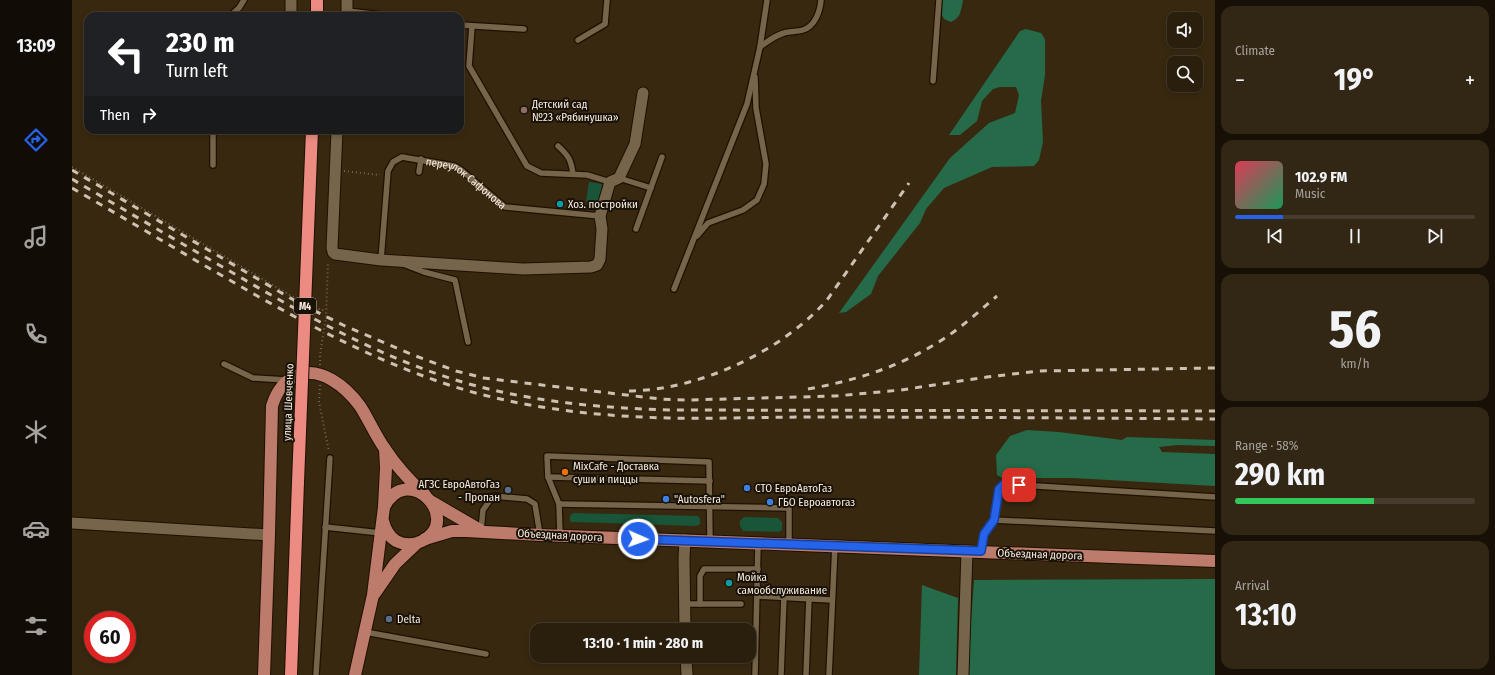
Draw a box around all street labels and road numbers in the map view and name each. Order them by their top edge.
street label: переулок Сафонова [425,155,509,212]
road number: M4 [294,298,316,314]
street label: улица Шевченко [281,363,296,441]
street label: Объездная дорога [517,527,603,544]
street label: Объездная дорога [997,547,1083,562]

